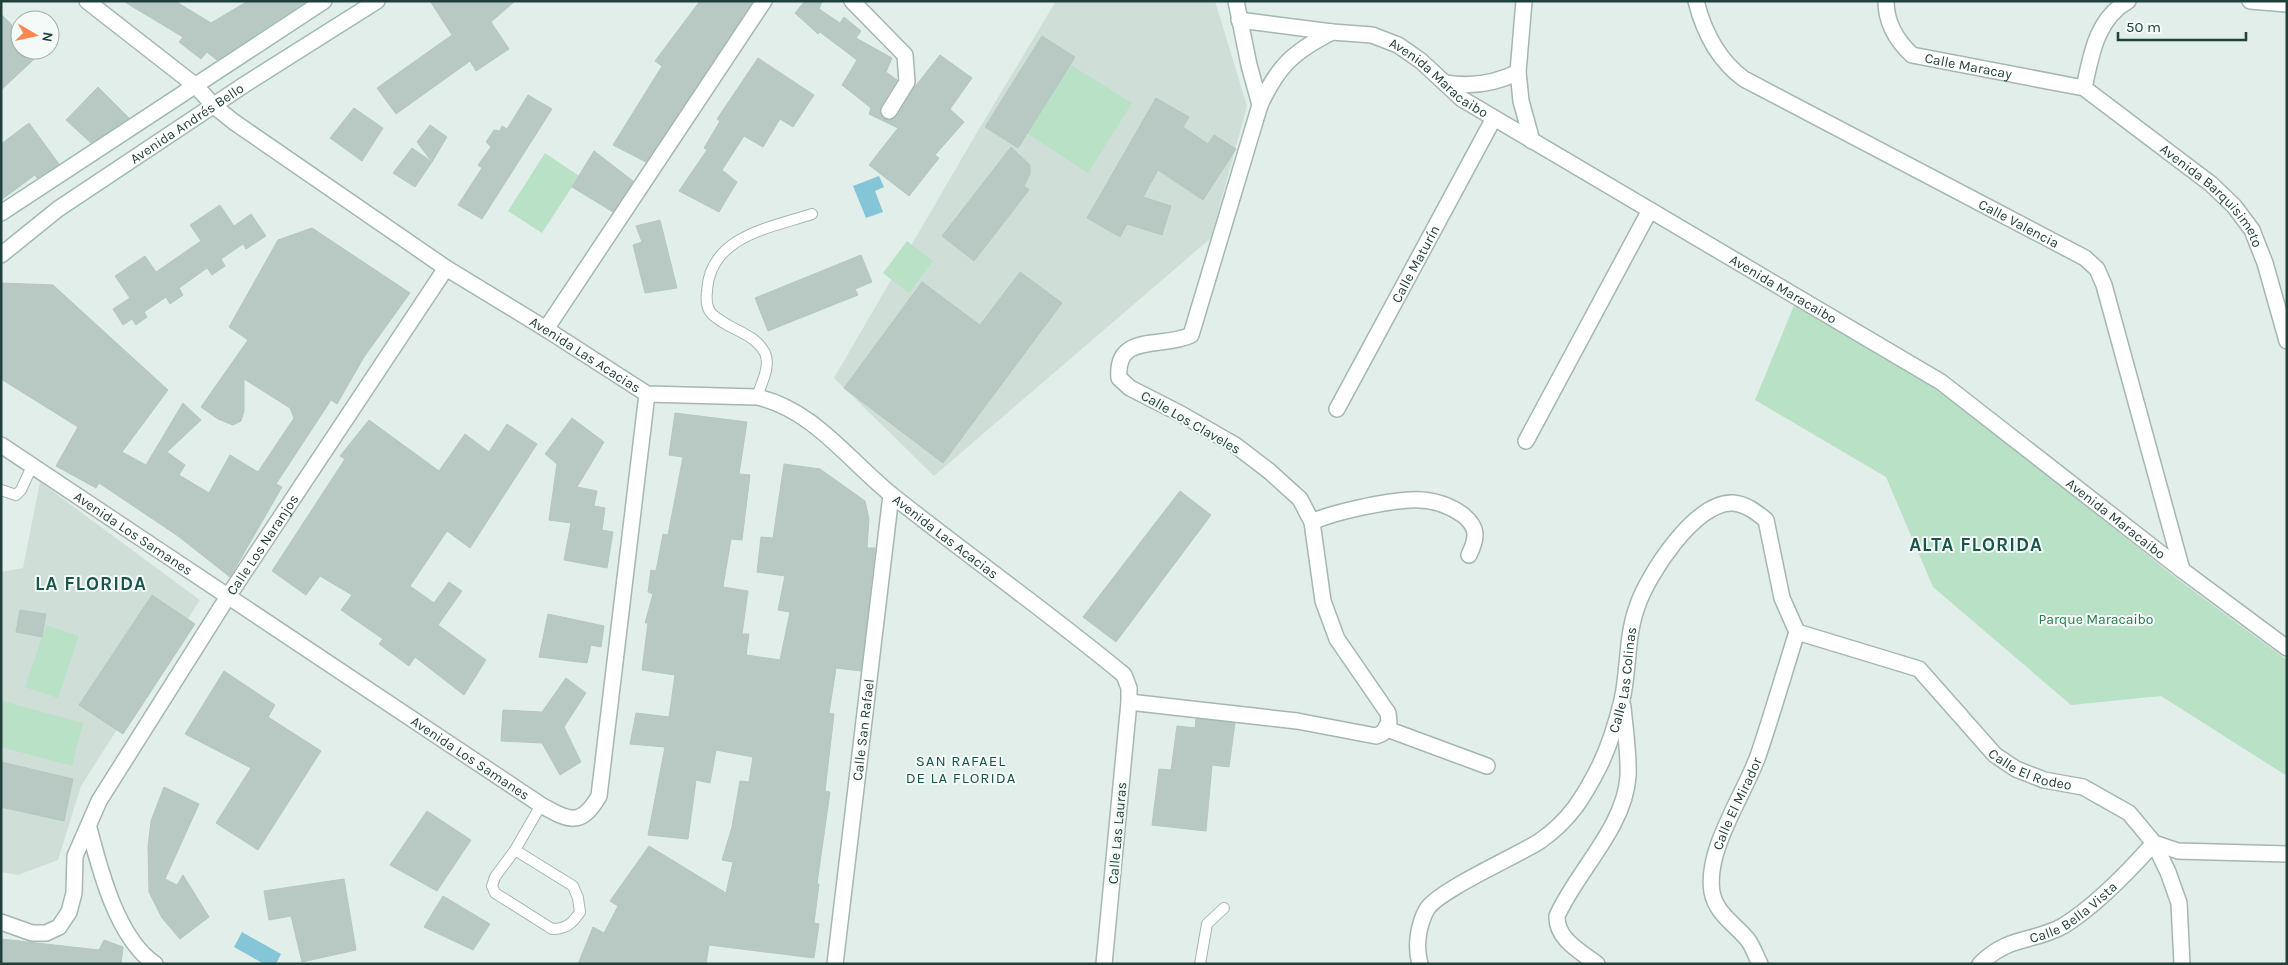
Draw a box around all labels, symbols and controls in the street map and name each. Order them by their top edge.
north arrow [10,10,60,60]
scale bar [2118,10,2246,42]
text: 50 m [2126,18,2161,36]
text: N [38,31,57,43]
street label: Avenida Maracaibo [1387,34,1491,122]
street label: Calle Maracay [1923,50,2014,83]
street label: Avenida Andrés Bello [127,80,247,168]
street label: Avenida Barquisimeto [2156,140,2266,250]
street label: Calle Valencia [1976,196,2062,252]
street label: Calle Maturín [1388,222,1444,306]
street label: Avenida Maracaibo [1727,251,1840,328]
street label: Avenida Las Acacias [526,313,644,397]
street label: Calle Los Claveles [1138,387,1244,458]
street label: Avenida Maracaibo [2063,475,2169,563]
street label: Avenida Los Samanes [71,488,196,579]
street label: Calle Los Naranjos [223,491,302,599]
street label: Avenida Las Acacias [889,491,1001,583]
district label: ALTA FLORIDA [1909,534,2043,556]
district label: LA FLORIDA [35,573,147,595]
park label: Parque Maracaibo [2038,611,2154,628]
street label: Calle Las Colinas [1605,625,1640,735]
street label: Calle San Rafael [849,678,878,782]
street label: Avenida Los Samanes [407,713,533,804]
street label: Calle El Rodeo [1984,745,2073,794]
district label: SAN RAFAEL DE LA FLORIDA [906,752,1016,787]
street label: Calle El Mirador [1709,754,1766,852]
street label: Calle Las Lauras [1105,781,1130,885]
street label: Calle Bella Vista [2028,878,2121,947]

